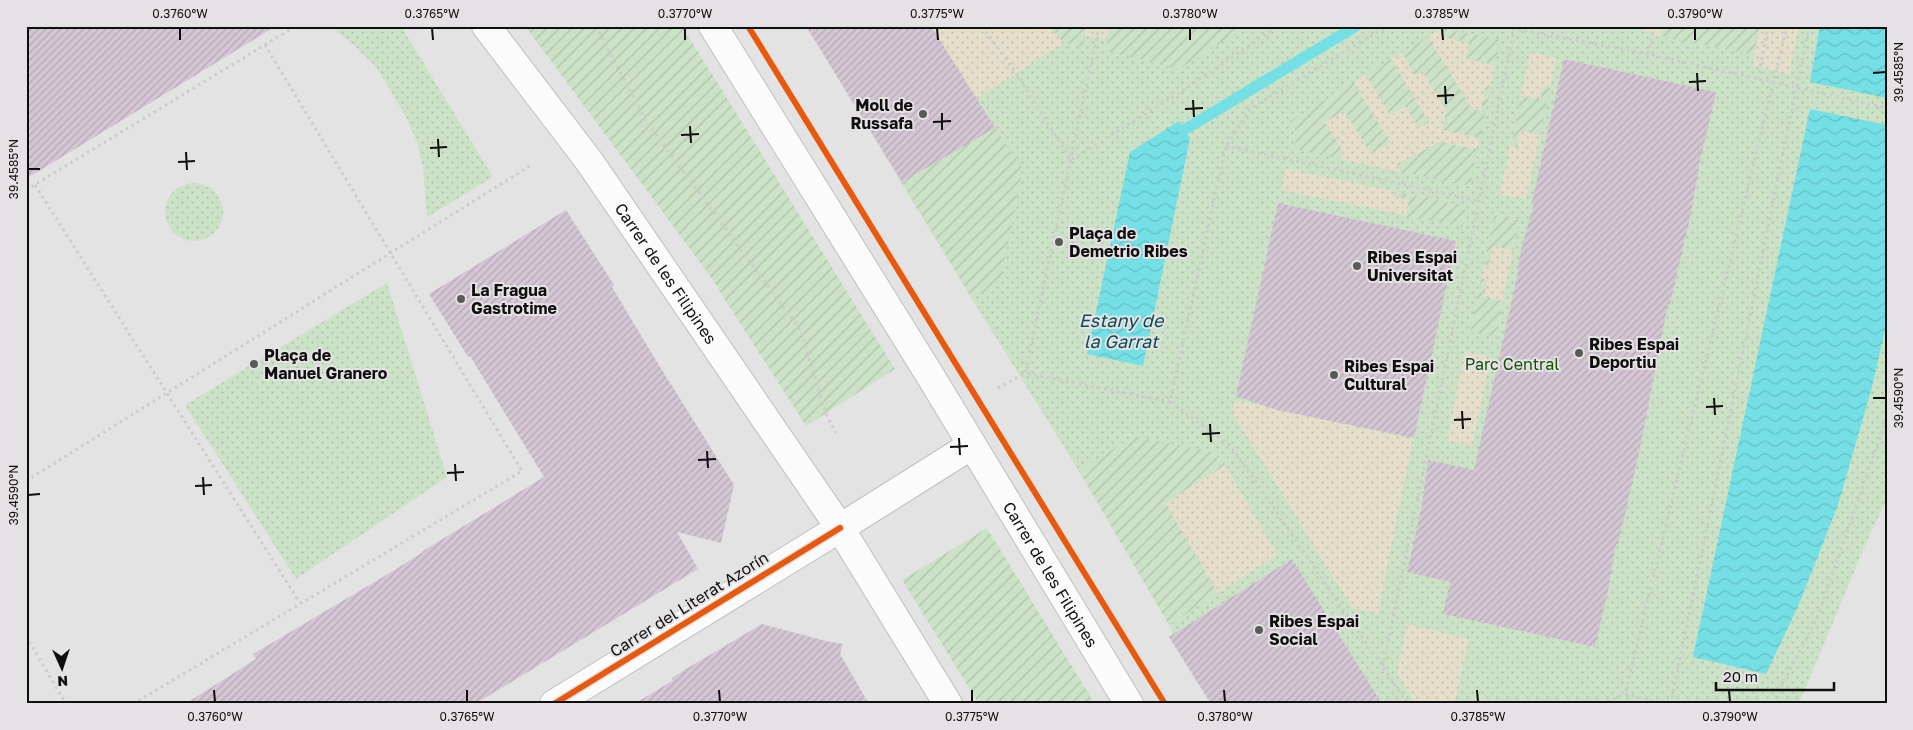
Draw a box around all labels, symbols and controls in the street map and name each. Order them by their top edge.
text: 0.3760°W [152,6,208,21]
text: 0.3765°W [405,6,460,21]
text: 0.3770°W [658,6,713,21]
text: 0.3775°W [910,6,964,21]
text: 0.3780°W [1162,6,1218,21]
text: 0.3785°W [1415,6,1470,21]
text: 0.3790°W [1667,6,1723,21]
text: 39.4585°N [1891,42,1906,102]
place label: Moll de Russafa [851,95,913,133]
marker: Moll de Russafa [917,108,929,120]
text: 39.4585°N [6,139,21,199]
street label: Carrer de les Filipines [611,199,721,348]
place label: Plaça de Demetrio Ribes [1069,223,1188,261]
marker: Plaça de Demetrio Ribes [1053,236,1065,248]
place label: Ribes Espai Universitat [1367,247,1457,285]
marker: Ribes Espai Universitat [1351,260,1363,272]
place label: La Fragua Gastrotime [471,280,557,318]
marker: La Fragua Gastrotime [455,293,467,305]
water label: Estany de la Garrat [1079,309,1165,352]
place label: Ribes Espai Deportiu [1589,334,1679,372]
place label: Plaça de Manuel Granero [264,345,388,383]
marker: Ribes Espai Deportiu [1573,347,1585,359]
park label: Parc Central [1465,354,1559,374]
place label: Ribes Espai Cultural [1344,356,1434,394]
marker: Plaça de Manuel Granero [248,358,260,370]
text: 39.4590°N [1891,368,1906,428]
marker: Ribes Espai Cultural [1328,369,1340,381]
text: 39.4590°N [6,465,21,525]
street label: Carrer de les Filipines [999,498,1102,651]
street label: Carrer del Literat Azorín [606,547,772,661]
place label: Ribes Espai Social [1269,611,1359,649]
marker: Ribes Espai Social [1253,624,1265,636]
north arrow [38,642,88,692]
scale bar [1716,660,1833,692]
text: 20 m [1723,667,1758,685]
text: N [57,673,68,690]
text: 0.3760°W [187,709,243,724]
text: 0.3765°W [440,709,495,724]
text: 0.3770°W [693,709,748,724]
text: 0.3775°W [945,709,999,724]
text: 0.3780°W [1197,709,1253,724]
text: 0.3785°W [1451,709,1506,724]
text: 0.3790°W [1702,709,1758,724]

